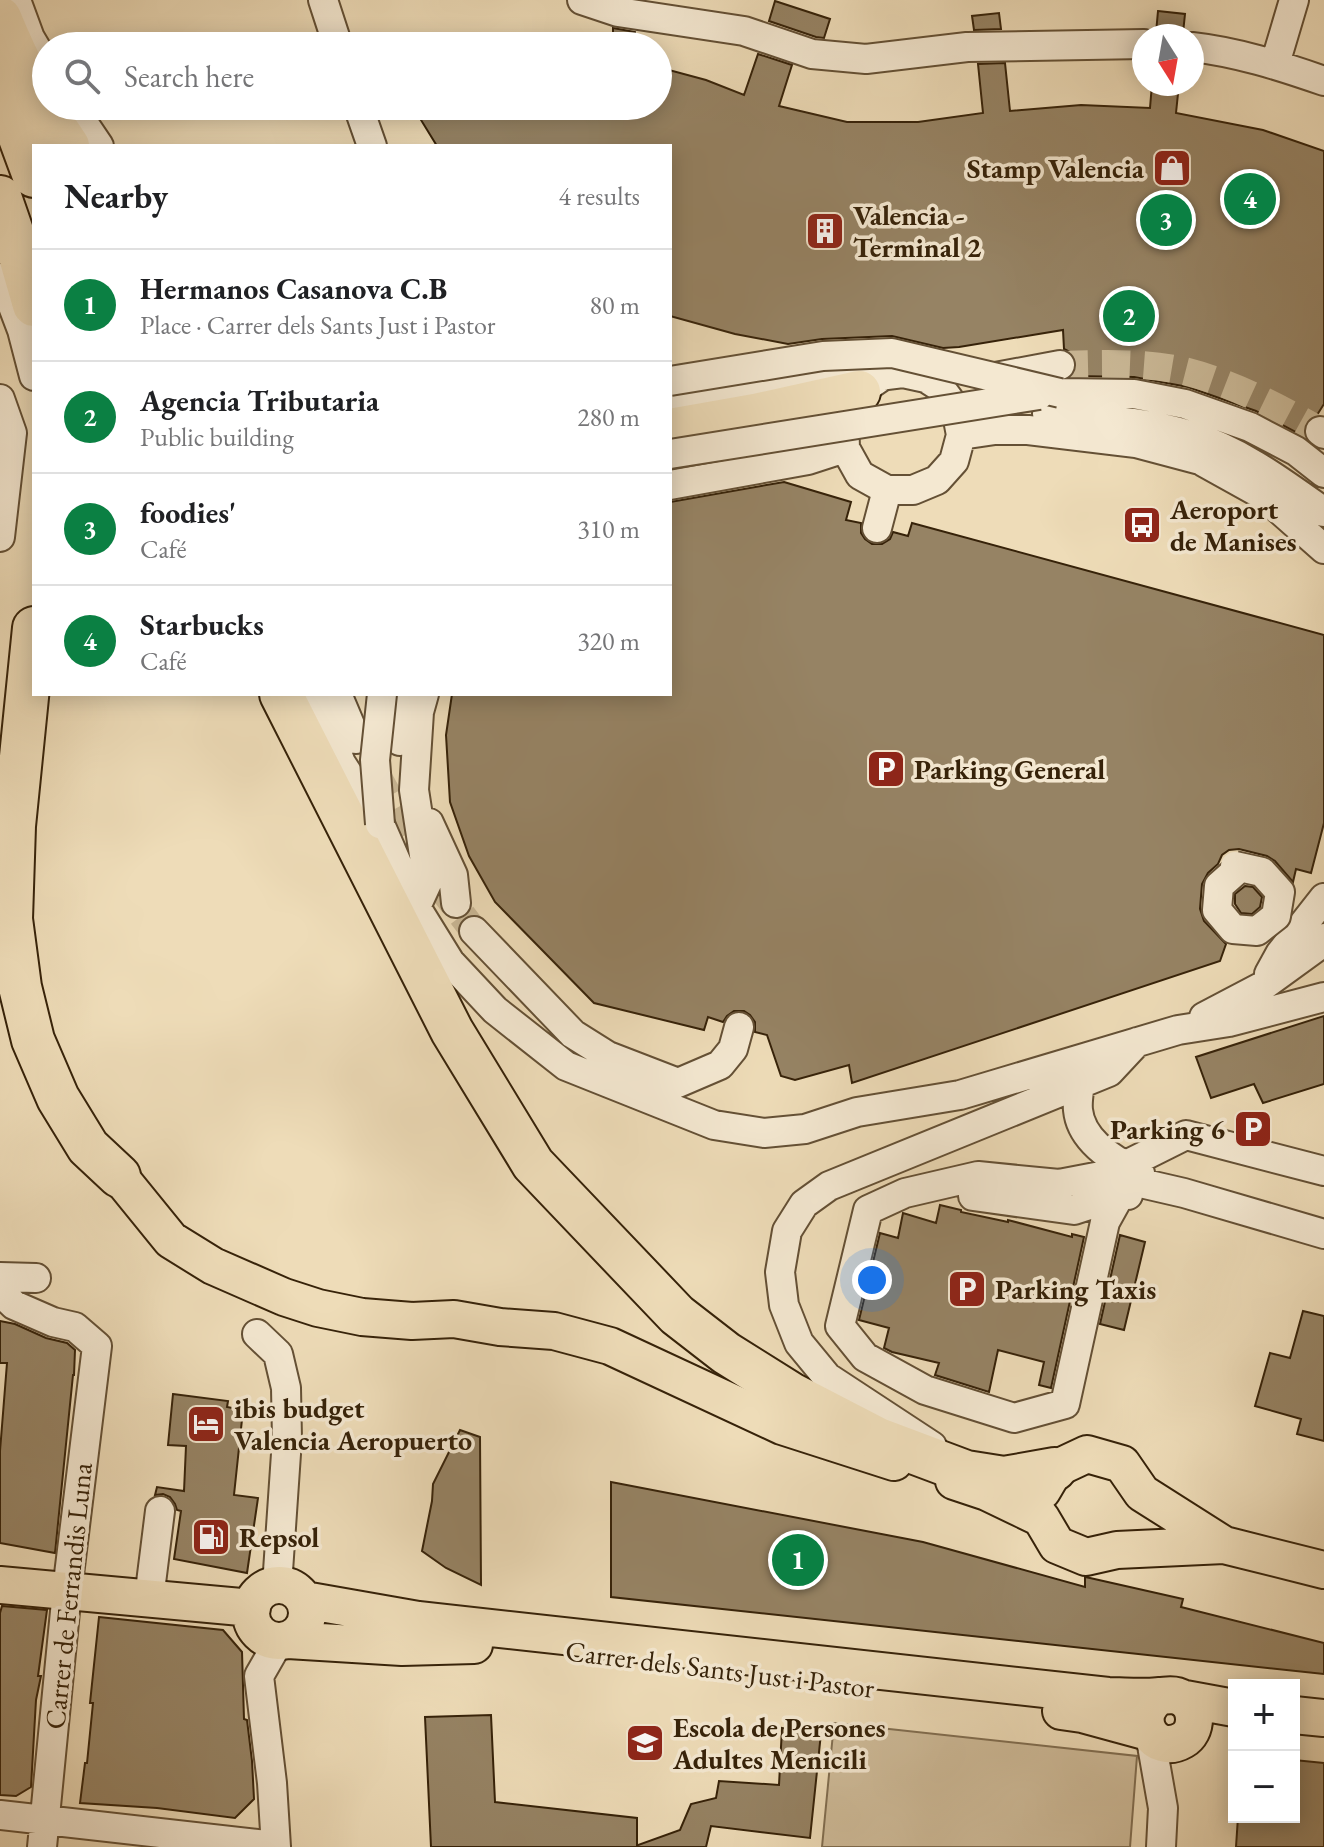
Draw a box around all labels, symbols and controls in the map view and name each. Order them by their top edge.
north arrow [1132,24,1204,96]
search box [32,32,672,120]
icon: search [60,54,104,98]
text: Search here [124,57,254,96]
shop icon: Stamp Valencia [1151,147,1193,189]
place label: Stamp Valencia [967,150,1145,186]
pin: 4 [1224,169,1276,229]
text: Nearby [64,174,168,218]
text: 4 results [559,179,640,213]
pin: 3 [1140,190,1192,250]
place label: Valencia - Terminal 2 [853,197,982,265]
building icon: Valencia - Terminal 2 [804,210,846,252]
text: Hermanos Casanova C.B [140,269,447,308]
pin: 2 [1103,286,1155,346]
text: 1 [83,288,97,322]
text: 80 m [590,288,640,322]
text: Place · Carrer dels Sants Just i Pastor [140,308,496,342]
text: Agencia Tributaria [140,381,379,420]
text: 2 [83,400,97,434]
text: 280 m [577,400,640,434]
text: Public building [140,420,294,454]
place label: Aeroport de Manises [1169,491,1297,559]
text: foodies' [140,493,236,532]
bus stop icon: Aeroport de Manises [1121,504,1163,546]
text: 3 [83,512,97,546]
text: 310 m [577,512,640,546]
text: Café [140,532,187,566]
text: Starbucks [140,605,264,644]
text: 4 [83,624,97,658]
text: 320 m [577,624,640,658]
text: Café [140,644,187,678]
parking icon: Parking General [865,748,907,790]
place label: Parking General [914,751,1105,787]
parking icon: Parking 6 [1232,1108,1274,1150]
place label: Parking 6 [1110,1111,1225,1147]
your location [852,1260,892,1300]
parking icon: Parking Taxis [946,1268,988,1310]
place label: Parking Taxis [995,1271,1156,1307]
place label: ibis budget Valencia Aeropuerto [234,1390,472,1458]
hotel icon: ibis budget Valencia Aeropuerto [185,1403,227,1445]
street label: Carrer de Ferrandis Luna [36,1460,100,1731]
fuel station icon: Repsol [190,1516,232,1558]
place label: Repsol [239,1519,319,1555]
pin: 1 [772,1530,824,1590]
street label: Carrer dels Sants Just i Pastor [563,1632,877,1706]
map controls [1228,1679,1300,1823]
button: + [1228,1679,1300,1751]
place label: Escola de Persones Adultes Menicili [672,1709,886,1777]
school or university icon: Escola de Persones Adultes Menicili [624,1722,666,1764]
button: − [1228,1751,1300,1823]

